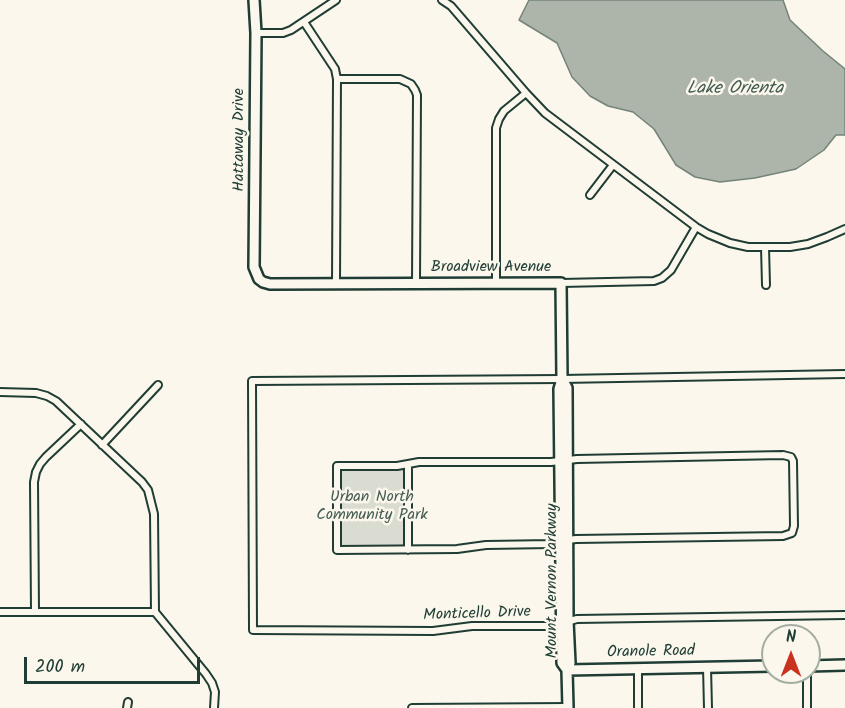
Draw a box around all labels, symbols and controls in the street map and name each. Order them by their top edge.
water label: Lake Orienta [687,79,783,101]
street label: Hattaway Drive [230,88,250,192]
street label: Broadview Avenue [431,258,551,278]
park label: Urban North Community Park [316,488,428,526]
street label: Mount Vernon Parkway [543,503,563,659]
street label: Monticello Drive [423,604,531,626]
north arrow [761,624,821,684]
text: N [786,625,796,650]
street label: Oranole Road [607,643,695,663]
scale bar [27,645,202,683]
text: 200 m [35,653,85,682]

